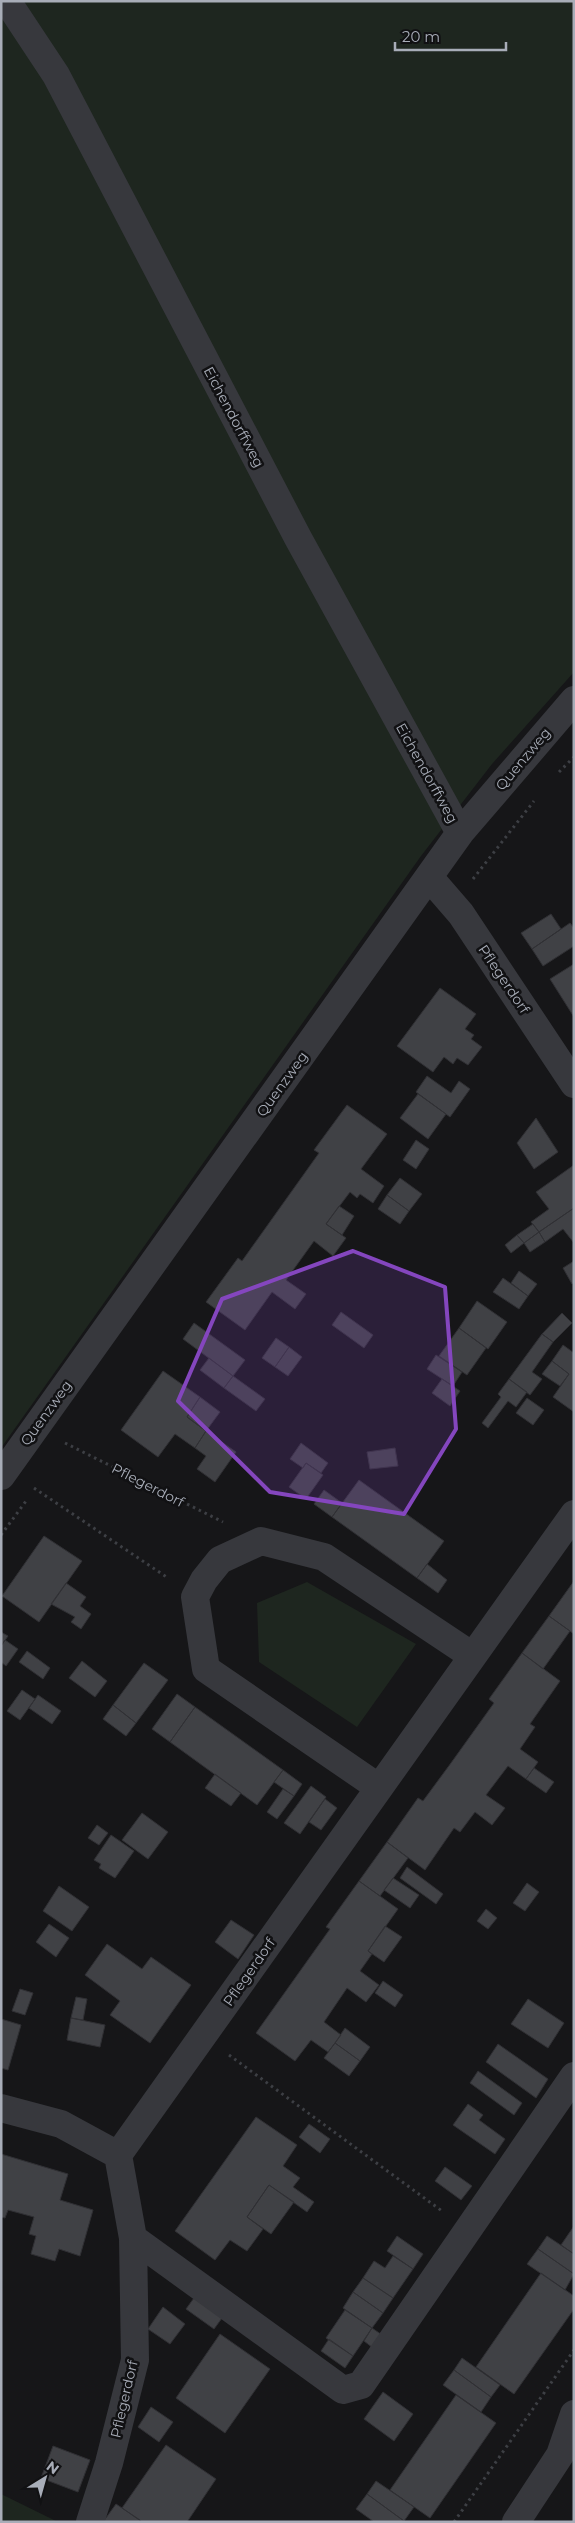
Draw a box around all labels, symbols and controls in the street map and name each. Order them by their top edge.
scale bar [395,20,506,52]
text: 20 m [402,27,440,46]
street label: Eichendorffweg [200,363,268,471]
street label: Eichendorffweg [392,720,462,826]
street label: Quenzweg [492,724,554,794]
street label: Pflegerdorf [474,941,534,1018]
street label: Quenzweg [252,1048,312,1120]
street label: Quenzweg [16,1377,76,1449]
street label: Pflegerdorf [109,1459,188,1512]
street label: Pflegerdorf [219,1933,280,2010]
street label: Pflegerdorf [106,2357,142,2440]
north arrow [20,2453,70,2503]
text: N [43,2457,63,2478]

